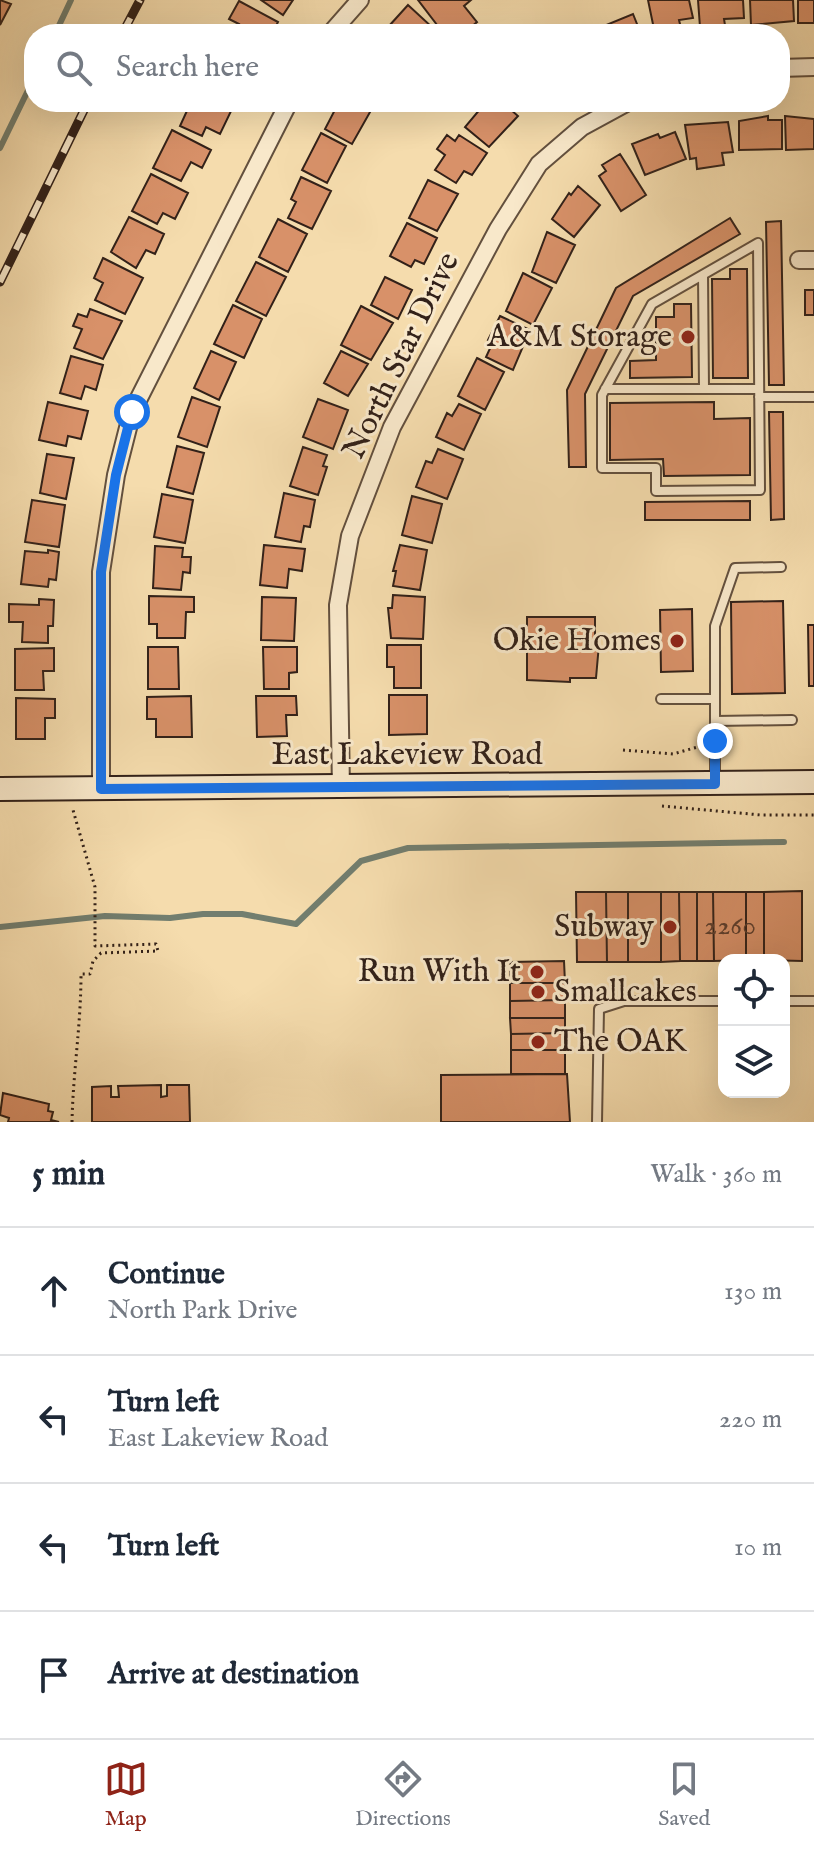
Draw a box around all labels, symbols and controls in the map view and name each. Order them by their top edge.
search box [24,24,790,112]
icon: search [52,46,96,90]
text: Search here [116,49,259,87]
street label: North Star Drive [334,246,470,466]
place label: A&M Storage [486,317,672,358]
marker: A&M Storage [679,328,697,346]
route start [114,394,150,430]
place label: Okie Homes [493,621,661,662]
marker: Okie Homes [668,632,686,650]
route end [697,723,733,759]
street label: East Lakeview Road [271,735,543,776]
place label: Subway [554,907,654,948]
house number: 2260 [704,909,756,944]
marker: Subway [661,918,679,936]
place label: Run With It [358,952,521,993]
map controls [718,954,790,1098]
button: locate [718,954,790,1026]
marker: Run With It [528,963,546,981]
place label: Smallcakes [554,972,697,1013]
marker: Smallcakes [529,983,547,1001]
place label: The OAK [554,1022,688,1063]
button: layers [718,1026,790,1098]
marker: The OAK [529,1033,547,1051]
text: 5 min [32,1153,105,1196]
text: Walk · 360 m [650,1158,782,1191]
text: Continue [108,1256,225,1294]
icon: ahead [32,1269,76,1313]
text: 130 m [724,1275,782,1308]
text: North Park Drive [108,1294,297,1327]
text: Turn left [108,1384,219,1422]
icon: left [32,1397,76,1441]
text: 220 m [719,1403,782,1436]
text: East Lakeview Road [108,1422,328,1455]
icon: left [32,1525,76,1569]
text: Turn left [108,1528,219,1566]
text: 10 m [734,1531,782,1564]
icon: arrive [32,1653,76,1697]
text: Arrive at destination [108,1656,359,1694]
tab: Map [104,1757,148,1833]
tab: Directions [355,1757,451,1833]
tab: Saved [658,1757,710,1833]

